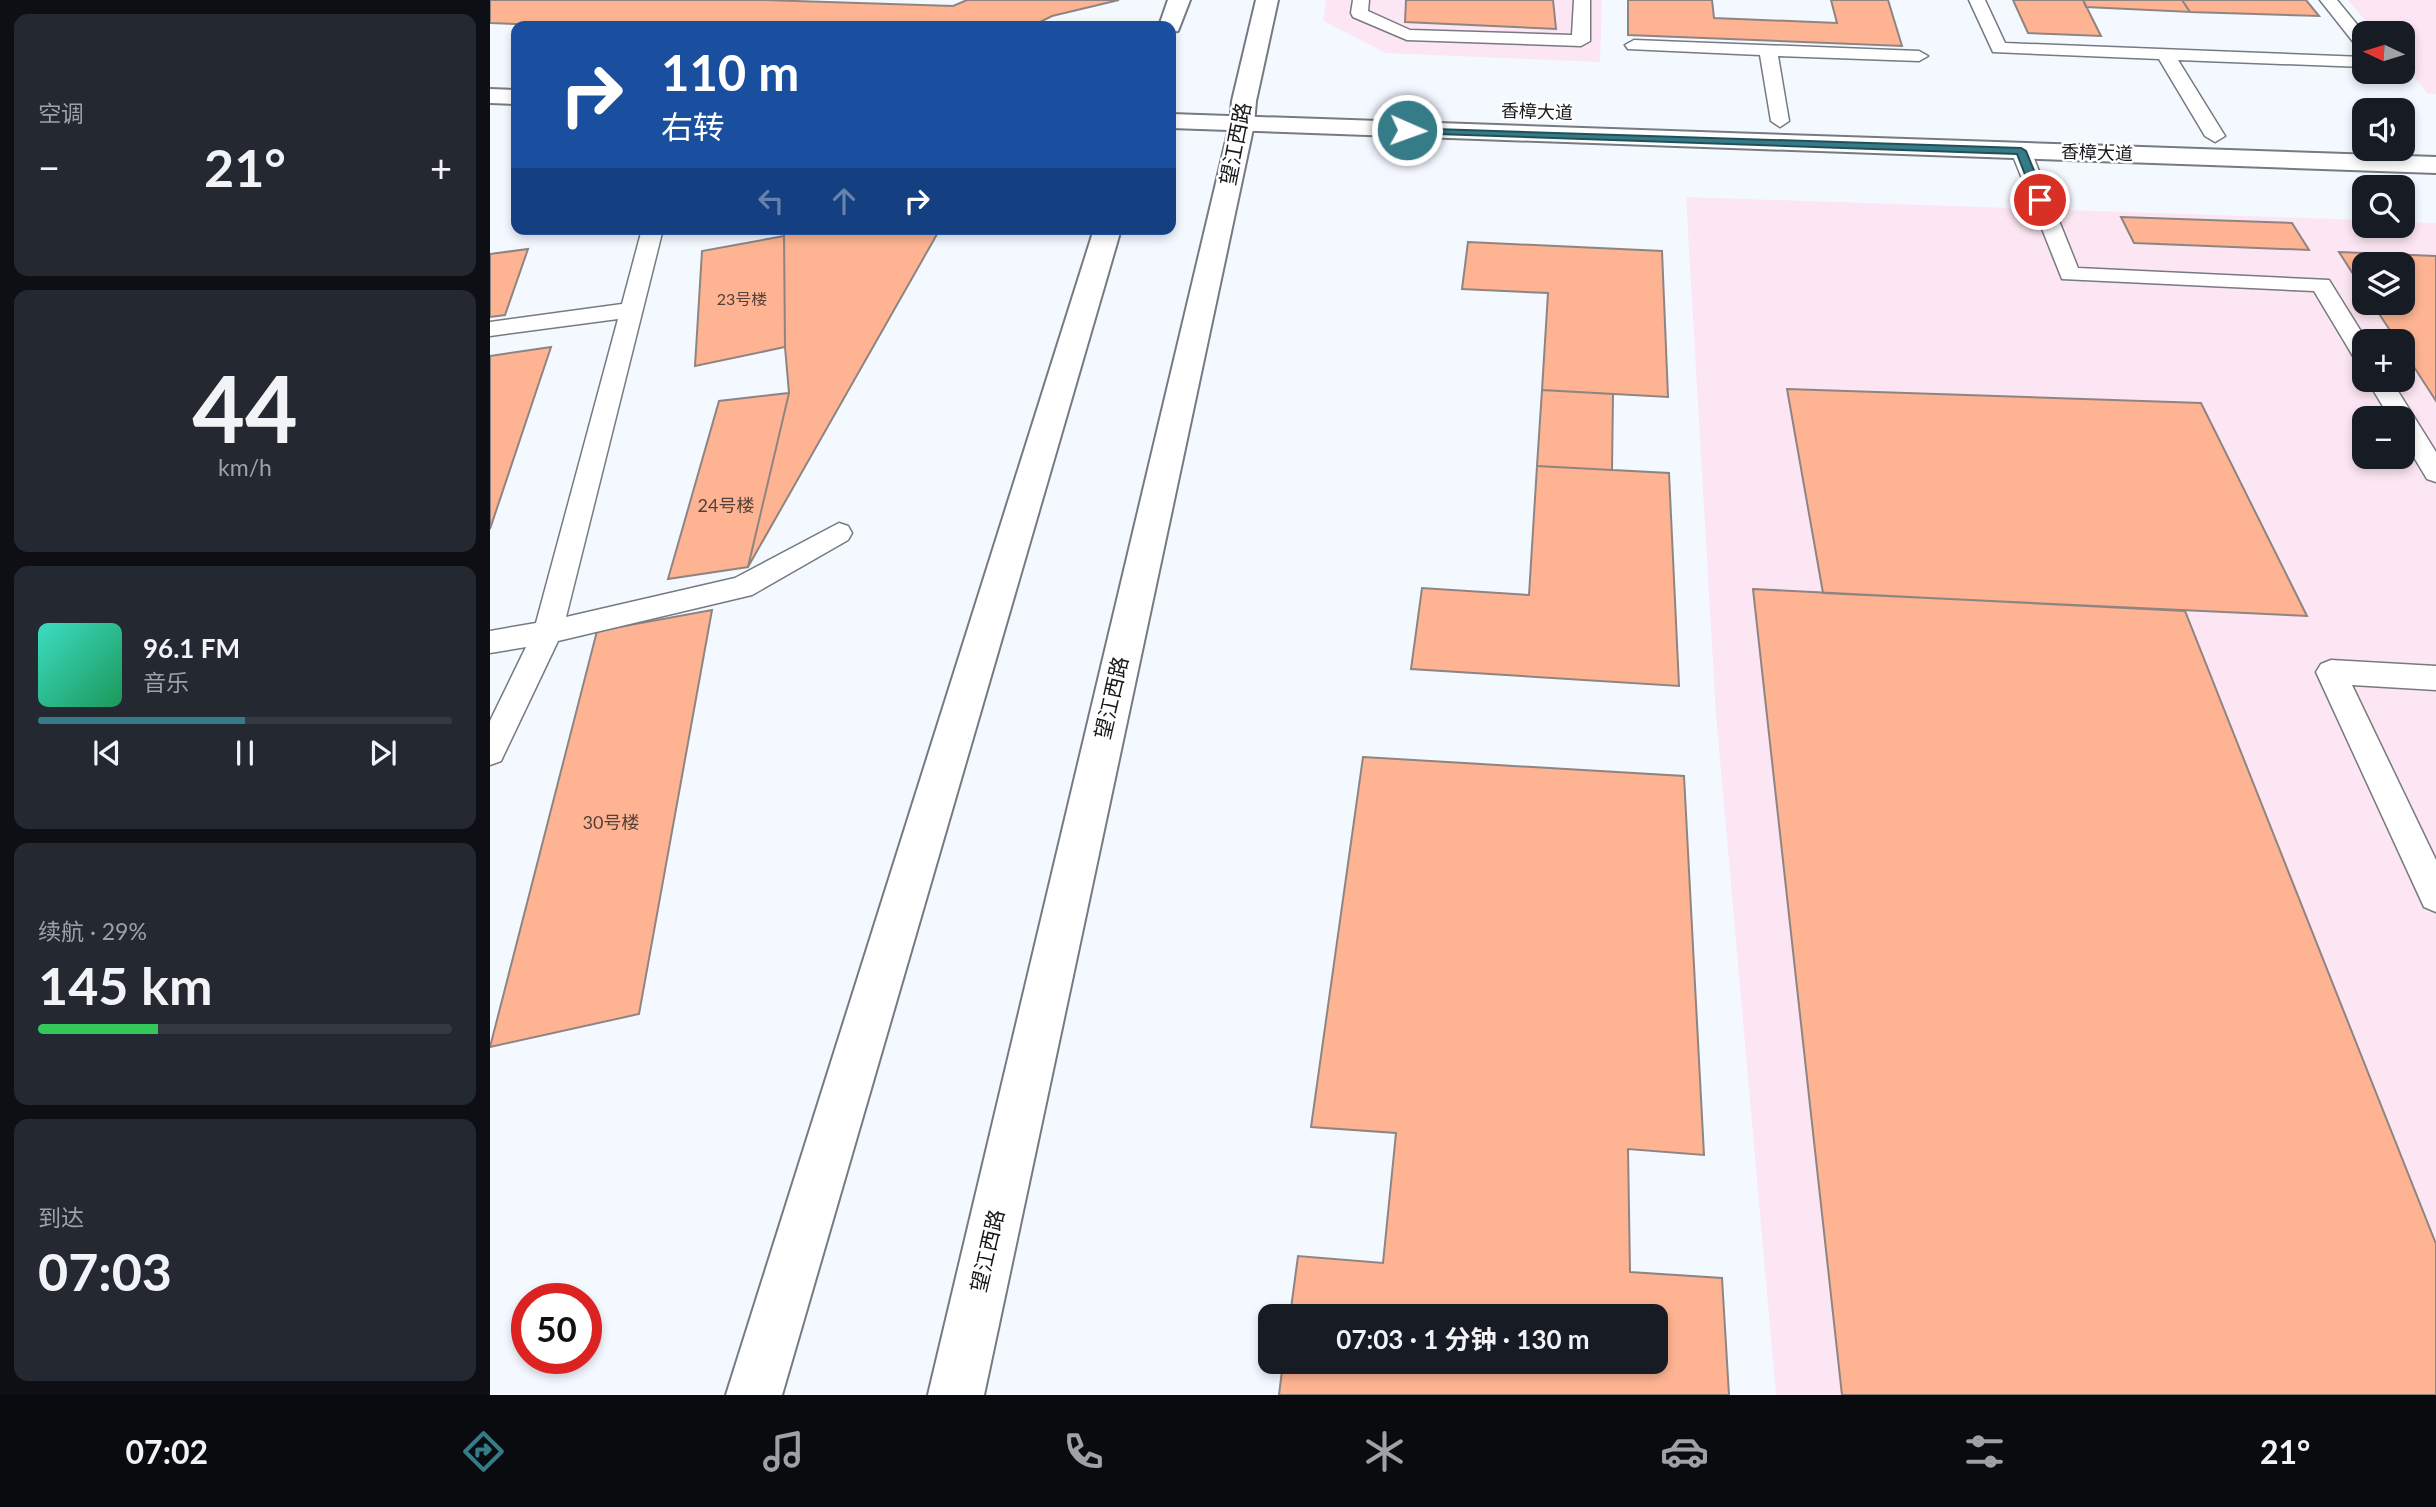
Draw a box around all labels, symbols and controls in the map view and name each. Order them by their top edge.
north arrow [2352,21,2415,84]
map controls [2352,21,2415,469]
text: 110 m [661,43,799,101]
icon: right [546,49,637,140]
position arrow [1370,93,1444,167]
button: sound [2352,98,2415,161]
text: 空调 [38,99,84,127]
street label: 香樟大道 [1501,99,1573,123]
street label: 望江西路 [1214,100,1255,187]
text: 右转 [661,107,725,146]
text: 21° [204,136,286,198]
street label: 香樟大道 [2061,140,2133,164]
text: − [38,144,60,190]
text: + [430,144,452,190]
pin [2010,170,2070,230]
button: search [2352,175,2415,238]
icon: arrive [2021,181,2059,219]
icon: left [752,182,790,220]
icon: ahead [825,182,863,220]
icon: right [898,182,936,220]
button: layers [2352,252,2415,315]
house number: 23号楼 [717,289,767,308]
button: + [2352,329,2415,392]
text: 44 [192,353,298,462]
button: − [2352,406,2415,469]
text: km/h [218,453,272,481]
house number: 24号楼 [698,494,754,516]
text: 96.1 FM [143,632,240,664]
street label: 望江西路 [1089,654,1132,741]
text: 音乐 [143,668,189,696]
icon: previous [88,734,126,772]
icon: pause [226,734,264,772]
icon: next [364,734,402,772]
house number: 30号楼 [583,811,639,833]
text: 续航 · 29% [38,917,147,945]
text: 145 km [38,954,212,1016]
text: 到达 [38,1203,84,1231]
street label: 望江西路 [965,1207,1008,1294]
text: 07:03 [38,1240,172,1302]
speed limit sign: 50 [511,1283,602,1374]
text: 07:03 · 1 分钟 · 130 m [1336,1323,1590,1355]
icon: directions [459,1427,508,1476]
icon: music [759,1427,808,1476]
icon: phone [1059,1427,1108,1476]
icon: climate [1360,1427,1409,1476]
icon: car [1660,1427,1709,1476]
icon: filters [1960,1427,2009,1476]
text: 07:02 [126,1432,208,1471]
text: 21° [2260,1432,2310,1471]

